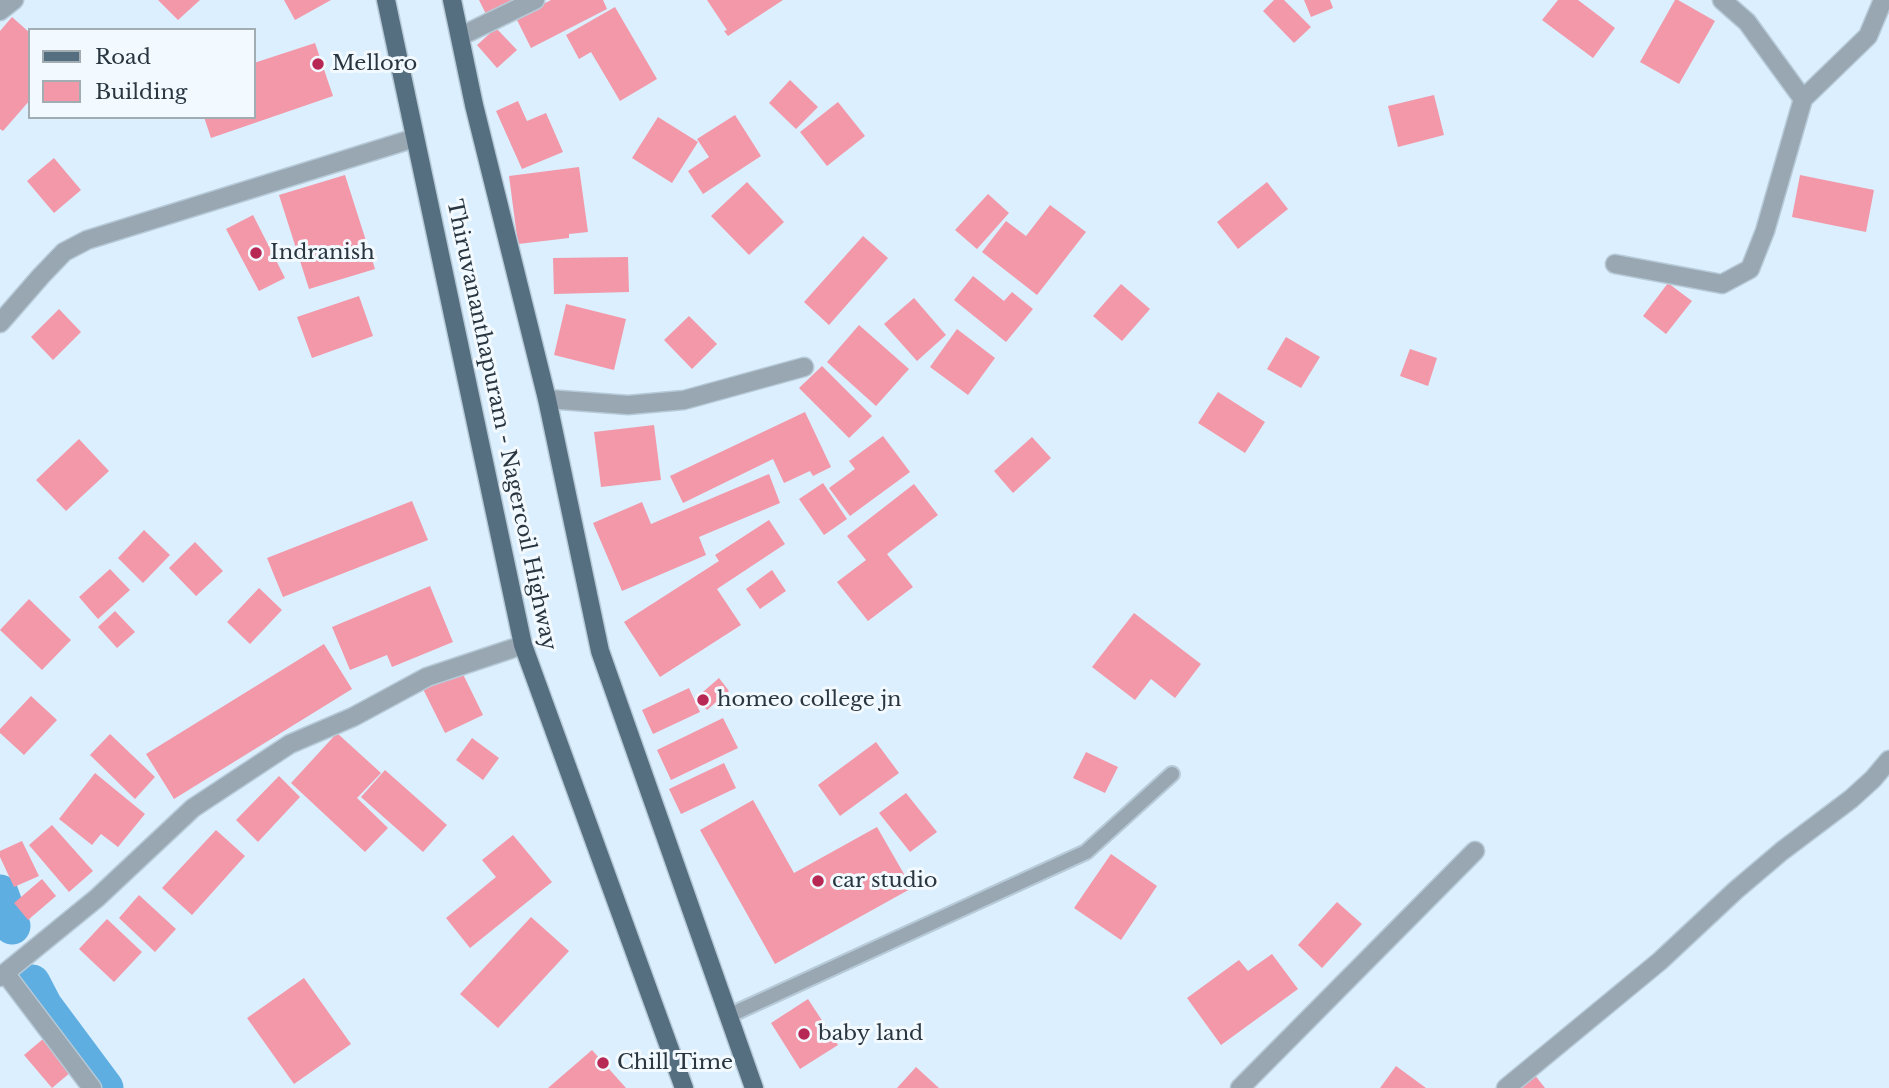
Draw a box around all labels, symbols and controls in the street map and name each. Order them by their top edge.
legend [28,28,256,119]
text: Road [95,44,151,70]
place label: Melloro [332,51,417,77]
marker: Melloro [310,56,326,72]
text: Building [95,79,187,105]
street label: Thiruvananthapuram - Nagercoil Highway [441,197,561,653]
place label: Indranish [270,240,375,266]
marker: Indranish [248,245,264,261]
place label: homeo college jn [717,687,902,713]
marker: homeo college jn [695,692,711,708]
place label: car studio [832,868,938,894]
marker: car studio [810,873,826,889]
place label: baby land [818,1021,923,1047]
marker: baby land [796,1026,812,1042]
place label: Chill Time [617,1050,733,1076]
marker: Chill Time [595,1055,611,1071]

